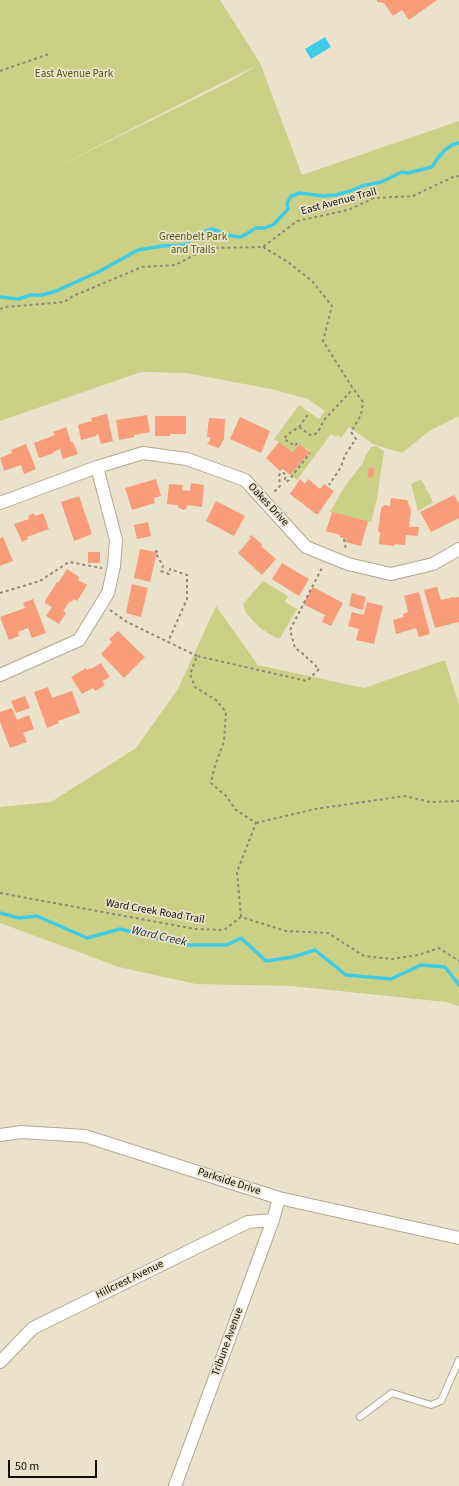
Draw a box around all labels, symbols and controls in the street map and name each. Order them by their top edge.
park label: East Avenue Park [35,68,113,82]
street label: East Avenue Trail [300,186,378,218]
park label: Greenbelt Park and Trails [159,231,227,257]
street label: Oakes Drive [245,481,291,529]
street label: Ward Creek Road Trail [104,897,206,927]
water label: Ward Creek [130,924,188,950]
street label: Parkside Drive [196,1166,262,1198]
street label: Hillcrest Avenue [94,1258,166,1302]
street label: Tribune Avenue [210,1306,246,1378]
scale bar [10,1452,99,1478]
text: 50 m [15,1458,39,1475]

